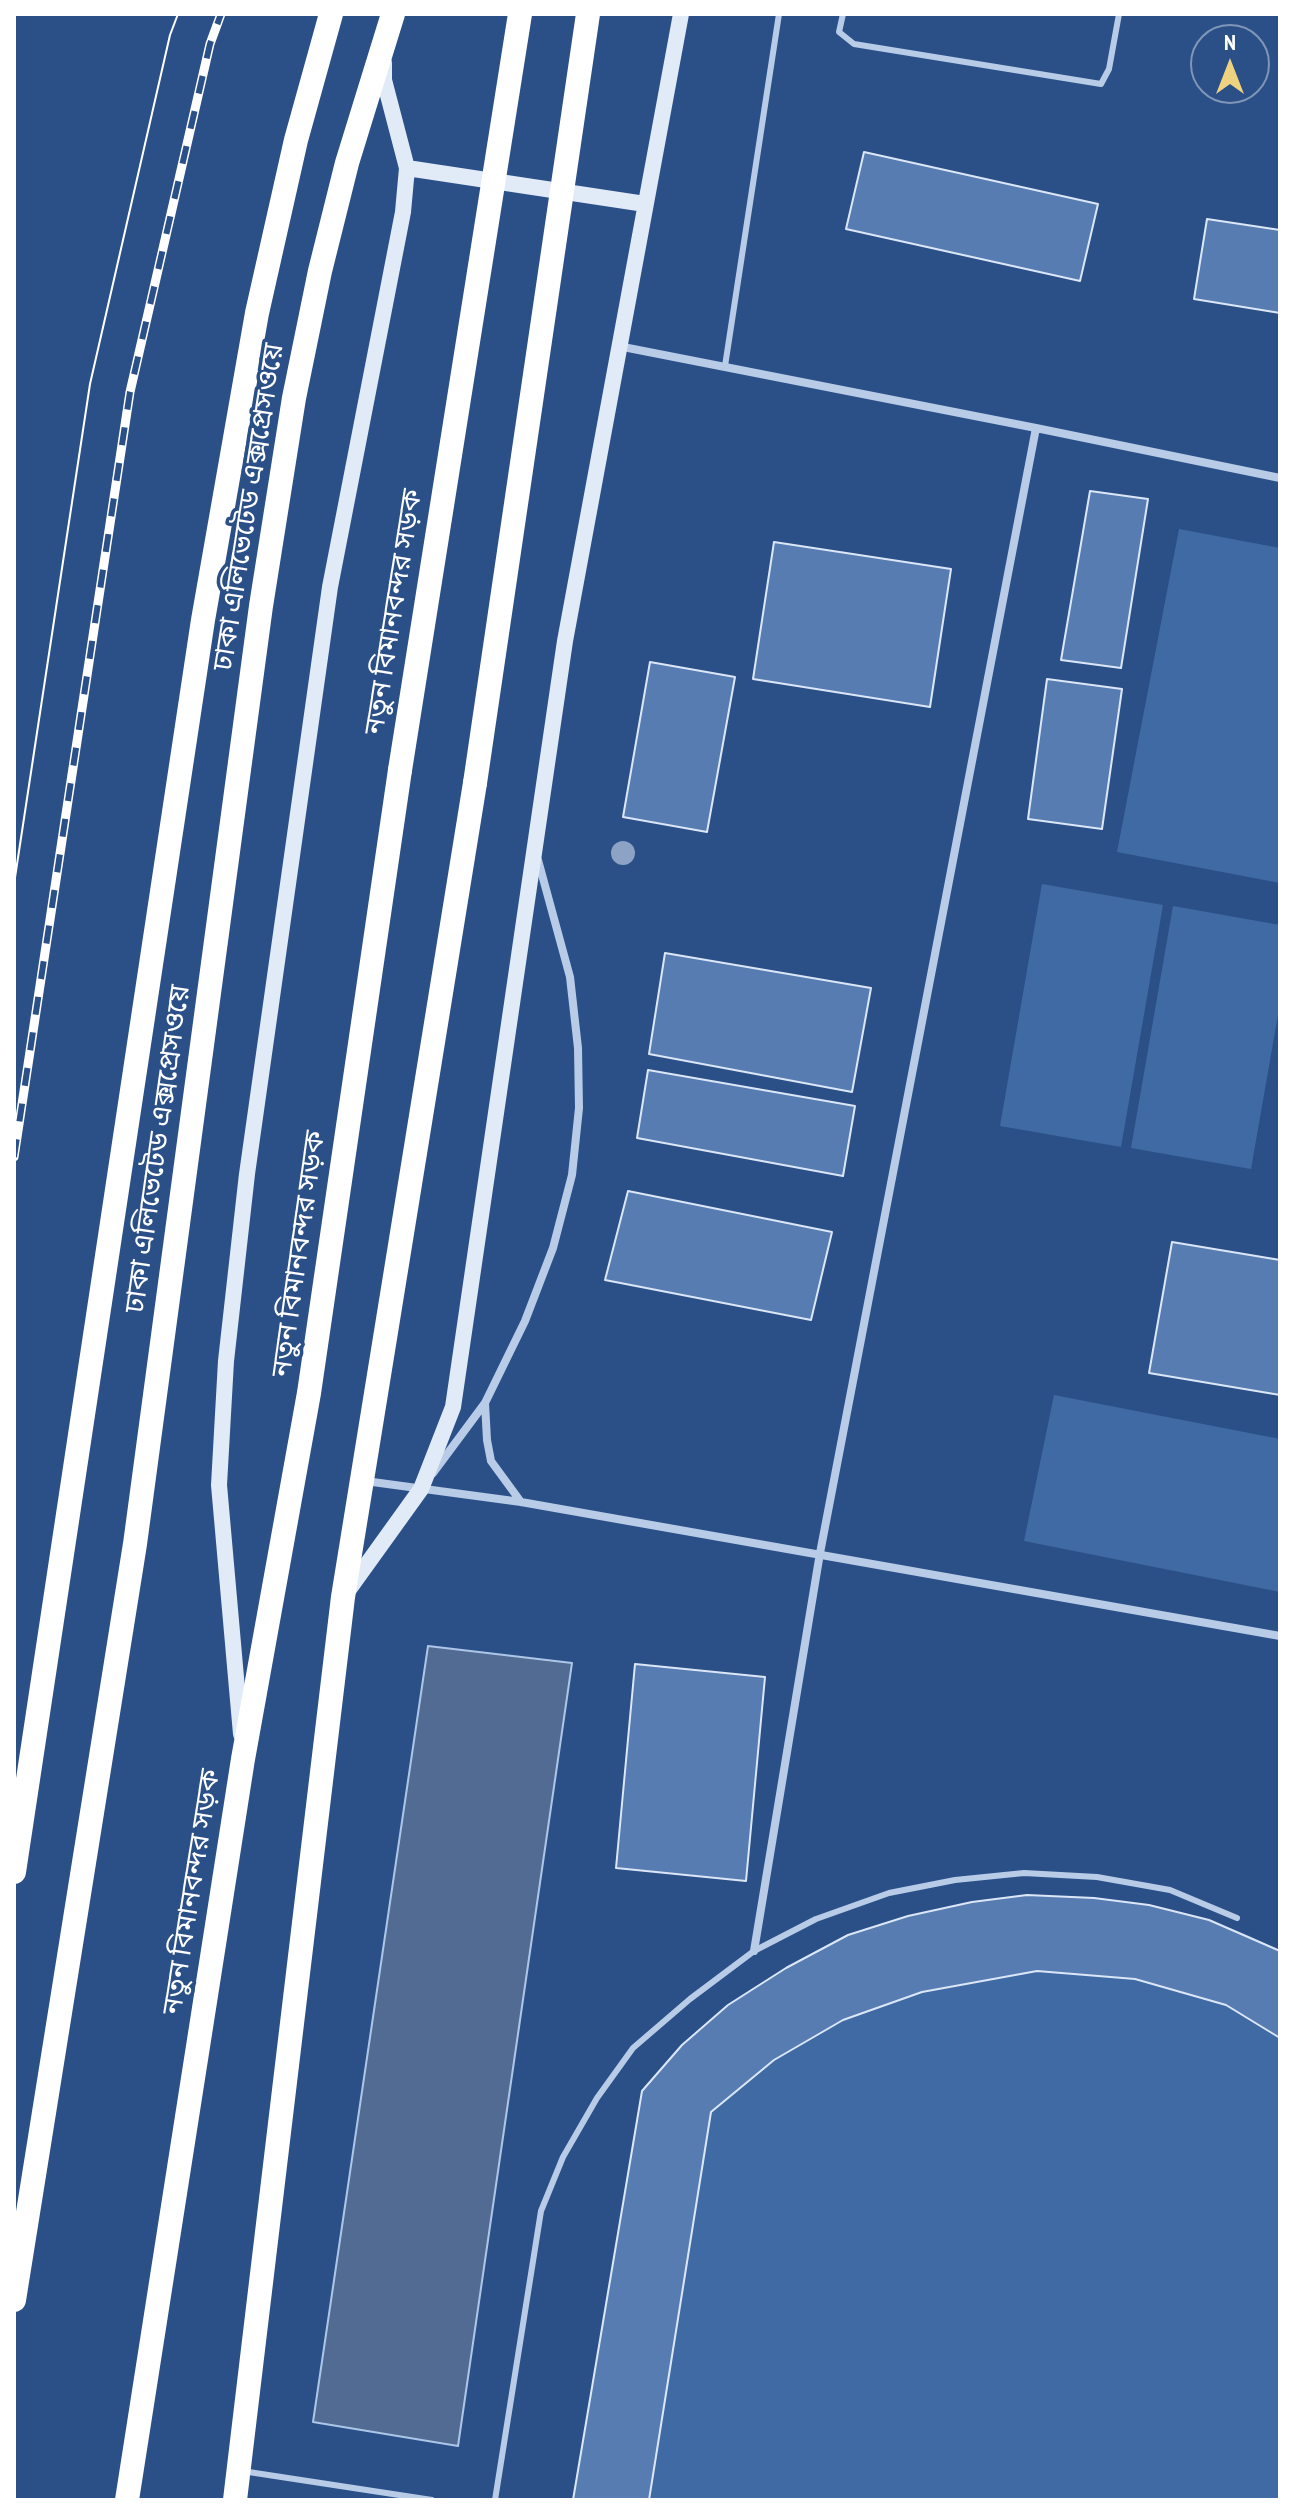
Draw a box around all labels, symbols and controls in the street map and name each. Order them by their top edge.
north arrow [1190,24,1270,104]
text: N [1224,28,1236,56]
street label: ঢাকা এলিভেটেড এক্সপ্রেসওয়ে [207,341,291,673]
street label: নতুন বিমানবন্দর সড়ক [358,487,430,737]
street label: ঢাকা এলিভেটেড এক্সপ্রেসওয়ে [118,983,198,1315]
street label: নতুন বিমানবন্দর সড়ক [265,1129,333,1379]
street label: নতুন বিমানবন্দর সড়ক [156,1767,228,2017]

